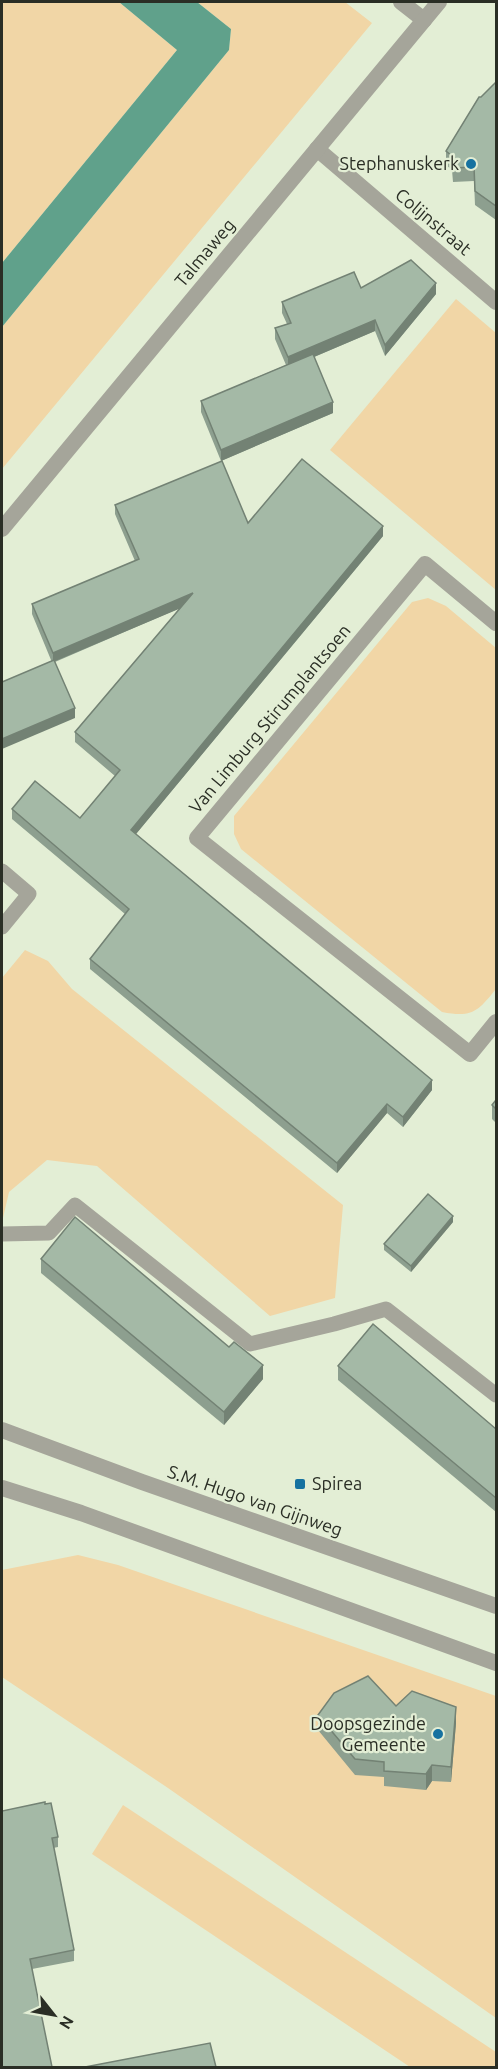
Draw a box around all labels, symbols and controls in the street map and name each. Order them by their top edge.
place label: Stephanuskerk [340,153,459,173]
marker: Stephanuskerk [464,157,478,171]
street label: Colijnstraat [392,184,476,259]
street label: Talmaweg [170,214,238,290]
street label: Van Limburg Stirumplantsoen [184,620,354,817]
street label: S.M. Hugo van Gijnweg [165,1461,345,1539]
place label: Spirea [312,1473,362,1493]
marker: Spirea [293,1477,307,1491]
place label: Doopsgezinde Gemeente [310,1713,426,1754]
marker: Doopsgezinde Gemeente [431,1727,445,1741]
north arrow [24,1985,84,2045]
text: N [56,2013,78,2032]

